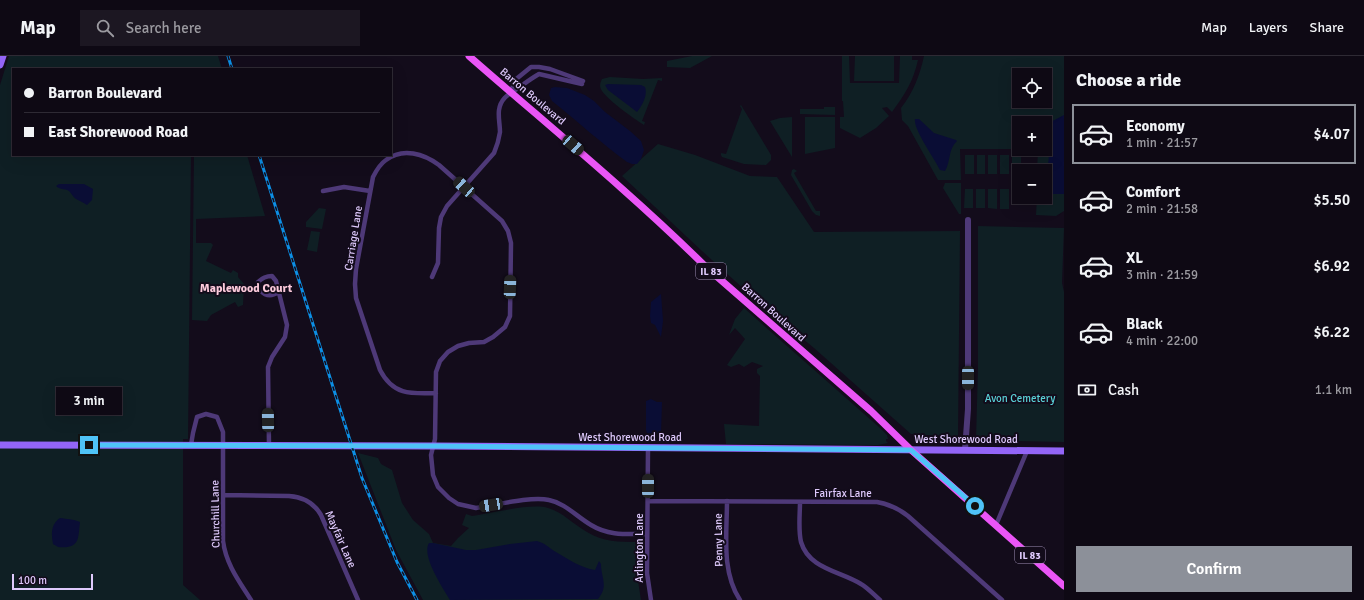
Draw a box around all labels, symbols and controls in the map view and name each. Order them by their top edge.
search box [80,10,360,46]
text: Map [20,16,56,40]
icon: search [94,17,116,39]
text: Search here [126,19,201,37]
text: Map [1201,19,1227,36]
text: Layers [1249,19,1288,36]
text: Share [1310,19,1344,36]
street label: Barron Boulevard [497,65,568,128]
map controls [1012,68,1052,204]
button: locate [1012,68,1052,108]
text: Choose a ride [1076,69,1181,91]
text: Barron Boulevard [48,84,162,102]
button: + [1012,116,1052,156]
icon: car [1078,116,1114,152]
text: Economy [1126,117,1185,135]
text: East Shorewood Road [48,123,188,141]
text: $4.07 [1313,125,1350,143]
car [560,133,586,157]
text: 1 min · 21:57 [1126,135,1198,151]
button: − [1012,164,1052,204]
car [451,175,477,199]
icon: car [1078,182,1114,218]
text: Comfort [1126,183,1180,201]
text: $5.50 [1313,191,1350,209]
text: 2 min · 21:58 [1126,201,1198,217]
street label: Carriage Lane [342,205,365,271]
icon: car [1078,248,1114,284]
text: XL [1126,249,1143,267]
text: $6.92 [1313,257,1350,275]
road number: IL 83 [696,263,726,279]
text: 3 min · 21:59 [1126,267,1198,283]
car [504,275,516,299]
street label: Barron Boulevard [739,280,808,345]
district label: Maplewood Court [200,281,293,296]
icon: car [1078,314,1114,350]
text: Black [1126,315,1163,333]
text: $6.22 [1313,323,1350,341]
text: 4 min · 22:00 [1126,333,1198,349]
car [962,366,974,390]
icon: cash [1076,379,1098,401]
text: Cash [1108,381,1139,399]
text: 1.1 km [1315,382,1352,398]
callout: 3 min [56,387,122,415]
park label: Avon Cemetery [985,392,1056,405]
text: 3 min [73,393,105,409]
car [262,408,274,432]
street label: West Shorewood Road [578,431,682,444]
street label: West Shorewood Road [914,433,1018,446]
route end [80,436,98,454]
car [642,474,654,498]
street label: Churchill Lane [208,480,223,548]
street label: Fairfax Lane [814,487,872,500]
car [478,497,504,513]
route start [966,497,984,515]
street label: Mayfair Lane [322,509,359,570]
street label: Arlington Lane [633,513,646,583]
street label: Penny Lane [712,513,725,567]
button: Confirm [1076,546,1352,592]
road number: IL 83 [1015,547,1045,563]
scale bar [12,572,93,591]
text: 100 m [18,574,47,587]

